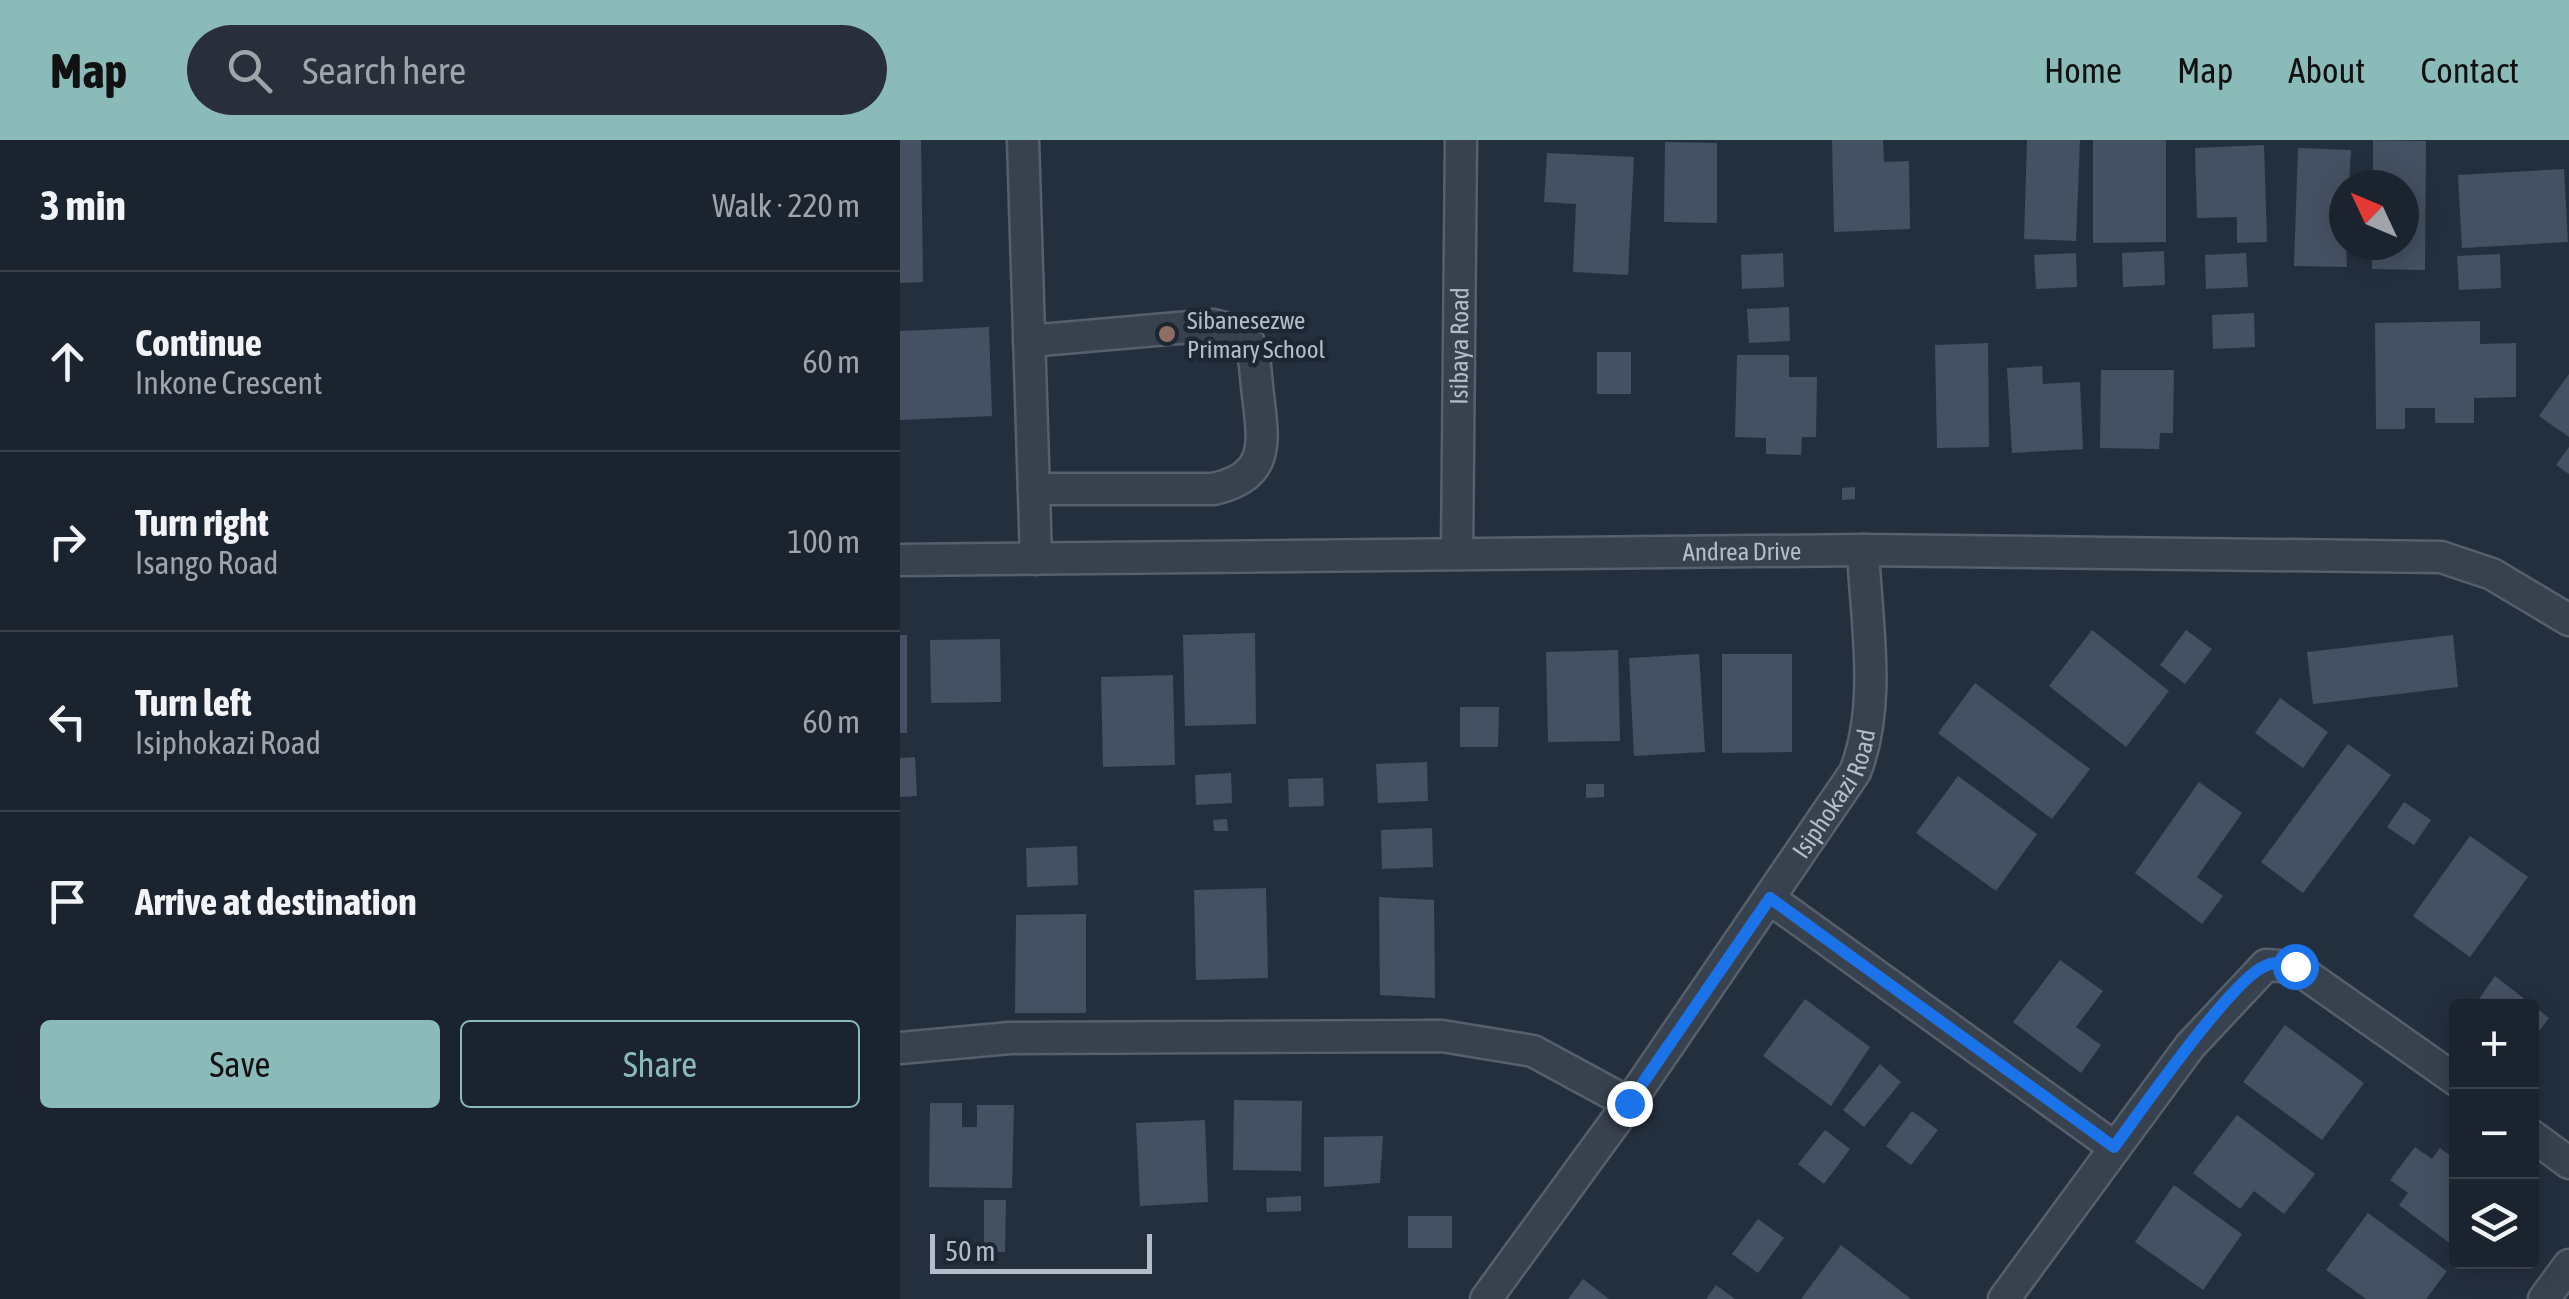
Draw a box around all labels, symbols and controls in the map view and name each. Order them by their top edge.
search box [187,25,887,115]
text: Map [50,43,127,98]
icon: search [222,43,277,98]
text: Search here [302,49,466,92]
text: Home [2044,50,2122,90]
text: Map [2177,50,2233,90]
text: About [2288,50,2365,90]
text: Contact [2420,50,2519,90]
north arrow [2329,170,2419,260]
text: 3 min [40,181,126,229]
text: Walk · 220 m [712,187,860,224]
street label: Isibaya Road [1444,287,1474,405]
place label: Sibanesezwe Primary School [1187,306,1325,363]
text: Continue [135,321,262,364]
marker: Sibanesezwe Primary School [1156,323,1178,345]
icon: ahead [40,334,95,389]
text: 60 m [802,343,860,380]
text: Inkone Crescent [135,364,322,401]
text: Turn right [135,501,269,544]
icon: right [40,514,95,569]
text: 100 m [787,523,860,560]
street label: Andrea Drive [1682,537,1801,566]
text: Isango Road [135,544,279,581]
text: Turn left [135,681,251,724]
icon: left [40,694,95,749]
text: 60 m [802,703,860,740]
text: Isiphokazi Road [135,724,321,761]
street label: Isiphokazi Road [1786,727,1880,863]
icon: arrive [40,874,95,929]
text: Arrive at destination [135,880,417,923]
route start [2273,944,2319,990]
map controls [2449,999,2539,1269]
button: + [2449,999,2539,1089]
button: Save [40,1020,440,1108]
button: Share [460,1020,860,1108]
route end [1607,1081,1653,1127]
button: − [2449,1089,2539,1179]
button: layers [2449,1179,2539,1269]
scale bar [930,1229,1152,1274]
text: 50 m [945,1235,995,1267]

